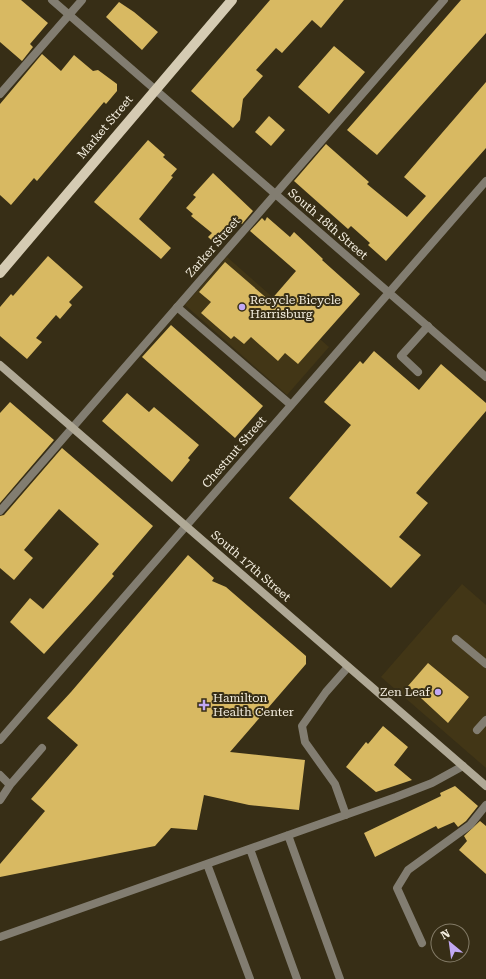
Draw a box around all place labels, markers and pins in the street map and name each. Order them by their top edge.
place label: Recycle Bicycle Harrisburg [250,293,341,321]
marker: Recycle Bicycle Harrisburg [237,302,247,312]
place label: Zen Leaf [380,685,430,699]
marker: Zen Leaf [433,687,443,697]
place label: Hamilton Health Center [213,691,294,719]
marker: Hamilton Health Center [198,699,210,711]

